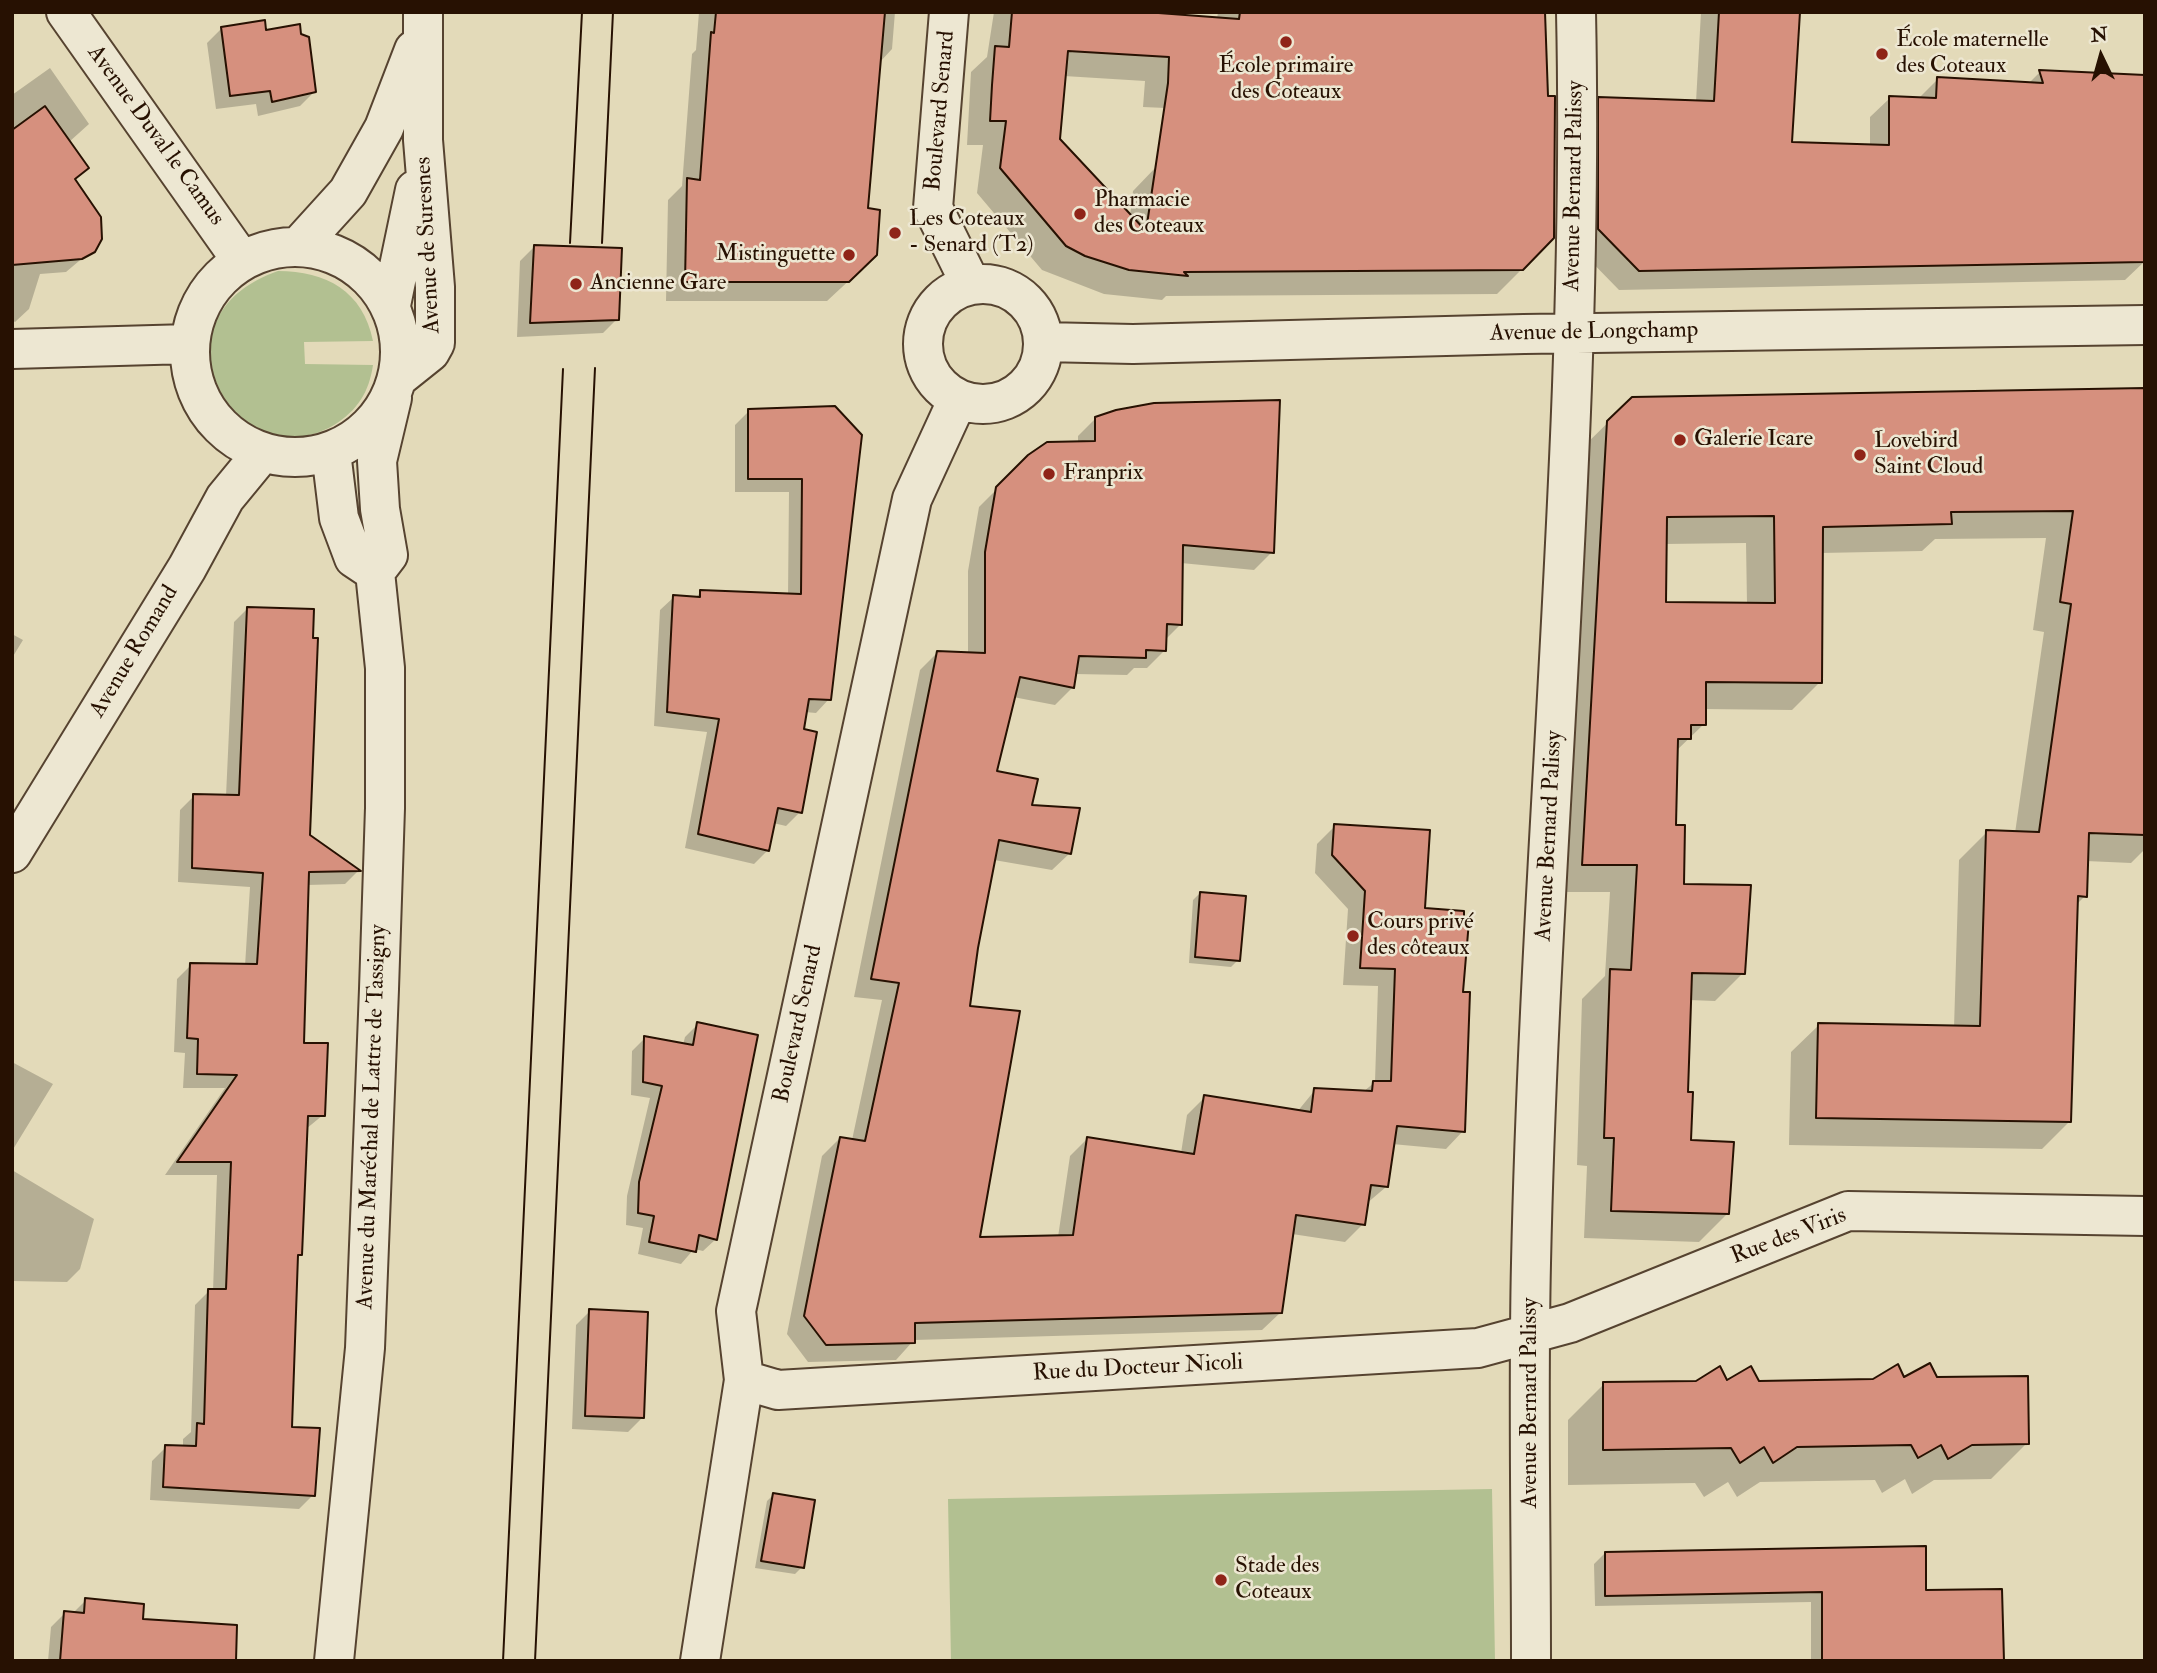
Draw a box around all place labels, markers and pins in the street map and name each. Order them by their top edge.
place label: École maternelle des Coteaux [1896,27,2049,81]
marker: École primaire des Coteaux [1278,34,1294,50]
marker: École maternelle des Coteaux [1874,46,1890,62]
place label: École primaire des Coteaux [1219,53,1353,107]
place label: Pharmacie des Coteaux [1094,187,1204,241]
place label: Les Coteaux - Senard (T2) [909,206,1033,260]
marker: Pharmacie des Coteaux [1072,206,1088,222]
marker: Les Coteaux - Senard (T2) [887,225,903,241]
place label: Mistinguette [716,241,835,269]
marker: Mistinguette [841,247,857,263]
place label: Ancienne Gare [590,270,726,298]
marker: Ancienne Gare [568,276,584,292]
place label: Galerie Icare [1694,426,1813,454]
place label: Lovebird Saint Cloud [1874,428,1983,482]
marker: Galerie Icare [1672,432,1688,448]
marker: Lovebird Saint Cloud [1852,447,1868,463]
place label: Franprix [1063,460,1143,488]
marker: Franprix [1041,466,1057,482]
place label: Cours privé des côteaux [1367,909,1474,963]
marker: Cours privé des côteaux [1345,928,1361,944]
place label: Stade des Coteaux [1235,1553,1319,1607]
marker: Stade des Coteaux [1213,1572,1229,1588]

